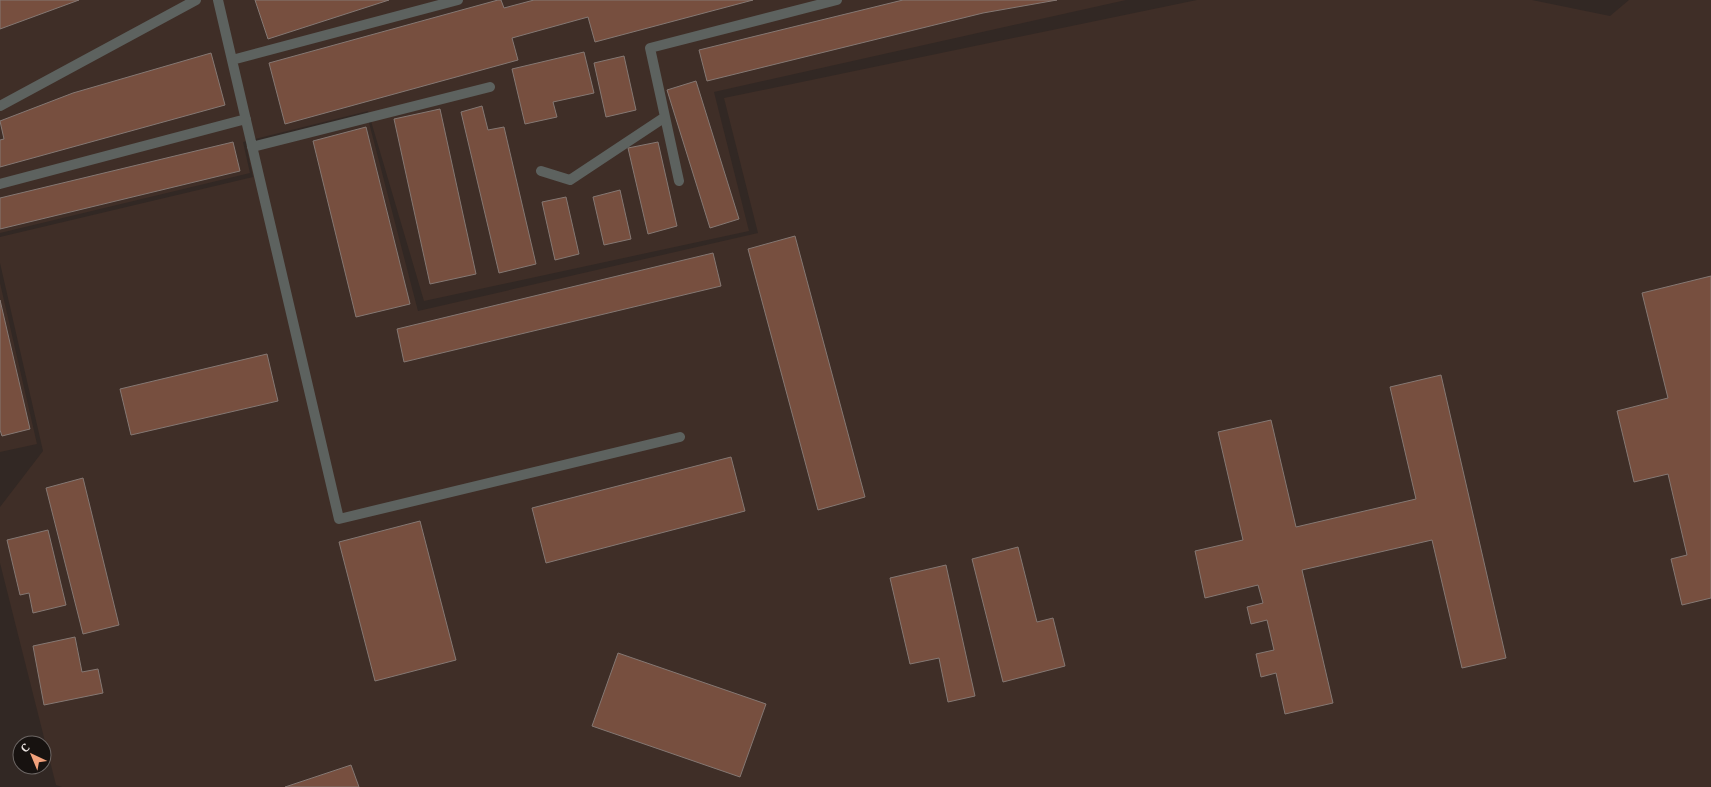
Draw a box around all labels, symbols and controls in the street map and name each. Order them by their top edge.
north arrow [12,735,52,775]
text: С [17,740,33,755]

